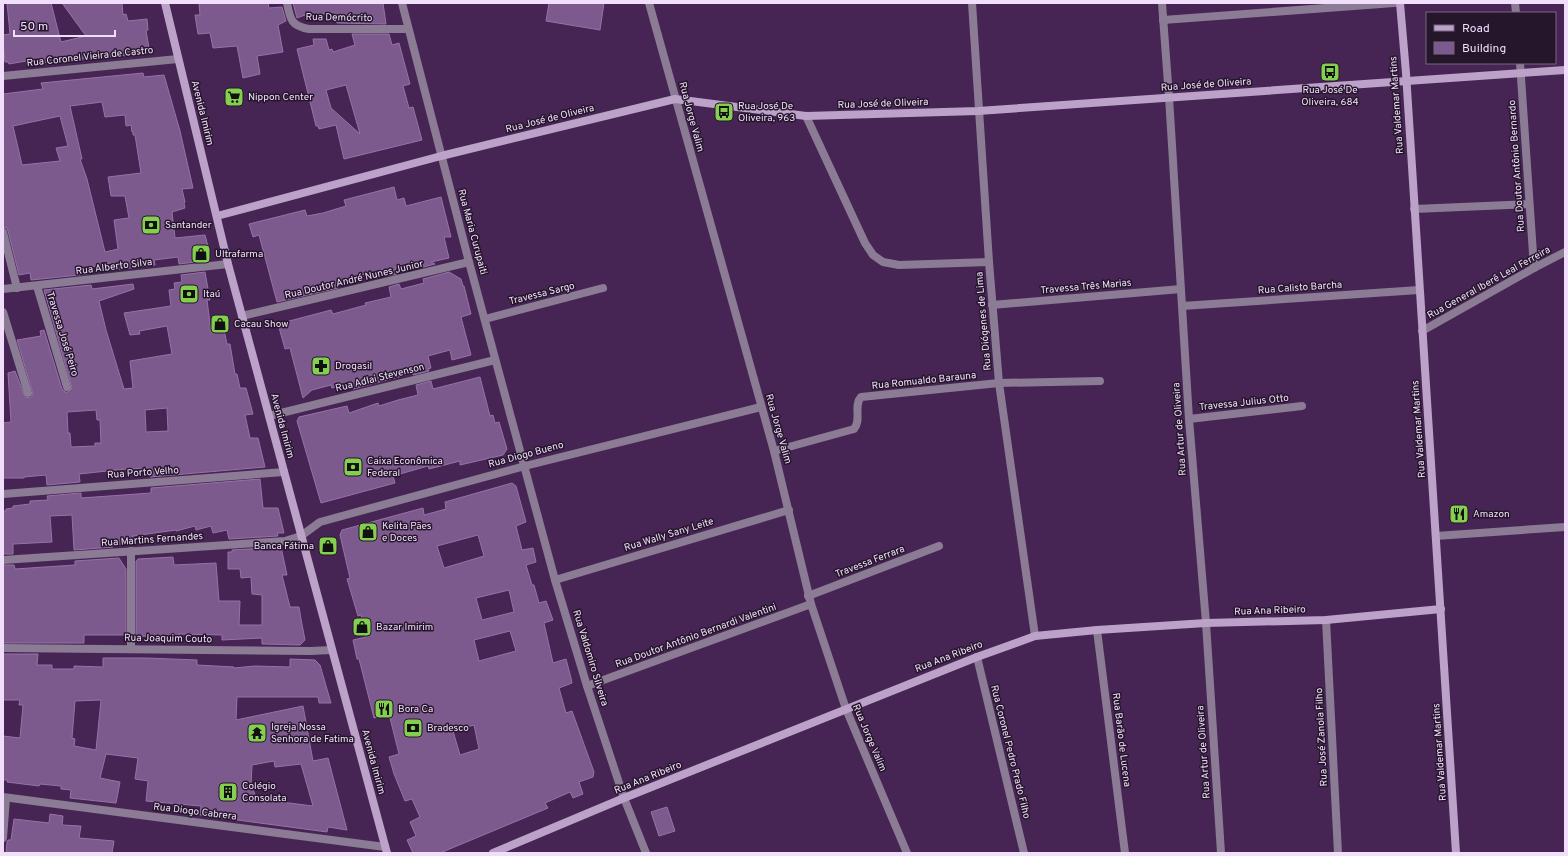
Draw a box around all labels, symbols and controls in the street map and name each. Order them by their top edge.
street label: Rua Demócrito [305,11,373,25]
scale bar [14,12,115,38]
legend [1426,12,1556,64]
text: 50 m [20,19,48,35]
text: Road [1462,21,1490,37]
text: Building [1462,41,1506,57]
street label: Rua Coronel Vieira de Castro [26,44,154,70]
street label: Rua Valdemar Martins [1387,55,1407,154]
bus stop icon: Rua José De Oliveira, 684 [1319,61,1341,83]
street label: Rua José de Oliveira [1160,75,1252,95]
street label: Avenida Imirim [188,79,216,147]
street label: Rua Jorge Valim [675,81,707,153]
place label: Rua José De Oliveira, 684 [1301,84,1359,109]
supermarket icon: Nippon Center [223,86,245,108]
place label: Nippon Center [248,91,313,104]
street label: Rua José de Oliveira [837,96,929,112]
street label: Rua Doutor Antônio Bernardo [1506,99,1528,232]
place label: Rua José De Oliveira, 963 [738,100,795,125]
bus stop icon: Rua José De Oliveira, 963 [713,101,735,123]
street label: Rua José de Oliveira [504,102,596,136]
street label: Rua Maria Curupaiti [454,188,490,276]
bank icon: Santander [140,214,162,236]
place label: Santander [165,219,212,232]
shop icon: Ultrafarma [190,243,212,265]
street label: Rua General Iberê Leal Ferreira [1425,244,1553,322]
place label: Ultrafarma [215,248,263,261]
street label: Rua Alberto Silva [75,256,153,278]
street label: Rua Doutor André Nunes Junior [283,258,425,302]
street label: Rua Diógenes de Lima [973,271,995,371]
street label: Travessa Três Marias [1040,277,1132,297]
street label: Travessa Sargo [508,279,577,308]
street label: Rua Calisto Barcha [1257,279,1343,297]
bank icon: Itaú [178,283,200,305]
place label: Itaú [203,288,220,301]
street label: Travessa José Peiro [43,290,81,378]
shop icon: Cacau Show [209,313,231,335]
place label: Cacau Show [234,318,288,331]
pharmacy icon: Drogasil [310,355,332,377]
place label: Drogasil [335,360,372,373]
street label: Rua Adlai Stevenson [334,361,426,395]
street label: Rua Romualdo Barauna [871,369,977,393]
street label: Rua Valdemar Martins [1409,379,1429,478]
street label: Rua Artur de Oliveira [1170,382,1190,476]
street label: Avenida Imirim [267,392,297,460]
street label: Travessa Julius Otto [1198,392,1290,414]
street label: Rua Jorge Valim [762,393,794,465]
street label: Rua Diogo Bueno [487,439,565,471]
place label: Caixa Econômica Federal [367,455,443,480]
bank icon: Caixa Econômica Federal [342,456,364,478]
street label: Rua Porto Velho [107,464,180,482]
restaurant icon: Amazon [1448,503,1470,525]
place label: Amazon [1473,508,1510,521]
street label: Rua Wally Sany Leite [623,515,715,555]
place label: Kelita Pães e Doces [382,520,432,545]
shop icon: Kelita Pães e Doces [357,521,379,543]
street label: Rua Martins Fernandes [100,530,204,550]
shop icon: Banca Fátima [317,535,339,557]
place label: Banca Fátima [254,540,314,553]
street label: Travessa Ferrara [833,543,907,581]
street label: Rua Doutor Antônio Bernardi Valentini [614,601,778,671]
street label: Rua Ana Ribeiro [1234,603,1306,619]
street label: Rua Valdomiro Silveira [569,608,611,708]
shop icon: Bazar Imirim [351,616,373,638]
place label: Bazar Imirim [376,621,433,634]
street label: Rua Joaquim Couto [124,632,213,646]
street label: Rua Ana Ribeiro [913,638,985,676]
street label: Rua Coronel Pedro Prado Filho [987,684,1033,821]
street label: Rua José Zanola Filho [1313,687,1331,787]
street label: Rua Barão de Lucena [1109,692,1133,788]
restaurant icon: Bora Ca [373,698,395,720]
street label: Rua Jorge Valim [849,702,889,774]
street label: Rua Valdemar Martins [1430,702,1450,801]
place label: Bora Ca [398,703,433,716]
street label: Rua Artur de Oliveira [1194,705,1214,799]
bank icon: Bradesco [402,717,424,739]
place label: Igreja Nossa Senhora de Fatima [271,721,354,746]
temple icon: Igreja Nossa Senhora de Fatima [246,722,268,744]
place label: Bradesco [427,722,469,735]
street label: Avenida Imirim [358,728,388,796]
street label: Rua Ana Ribeiro [612,758,684,797]
place label: Colégio Consolata [242,780,287,805]
building icon: Colégio Consolata [217,781,239,803]
street label: Rua Diogo Cabrera [153,800,237,824]

